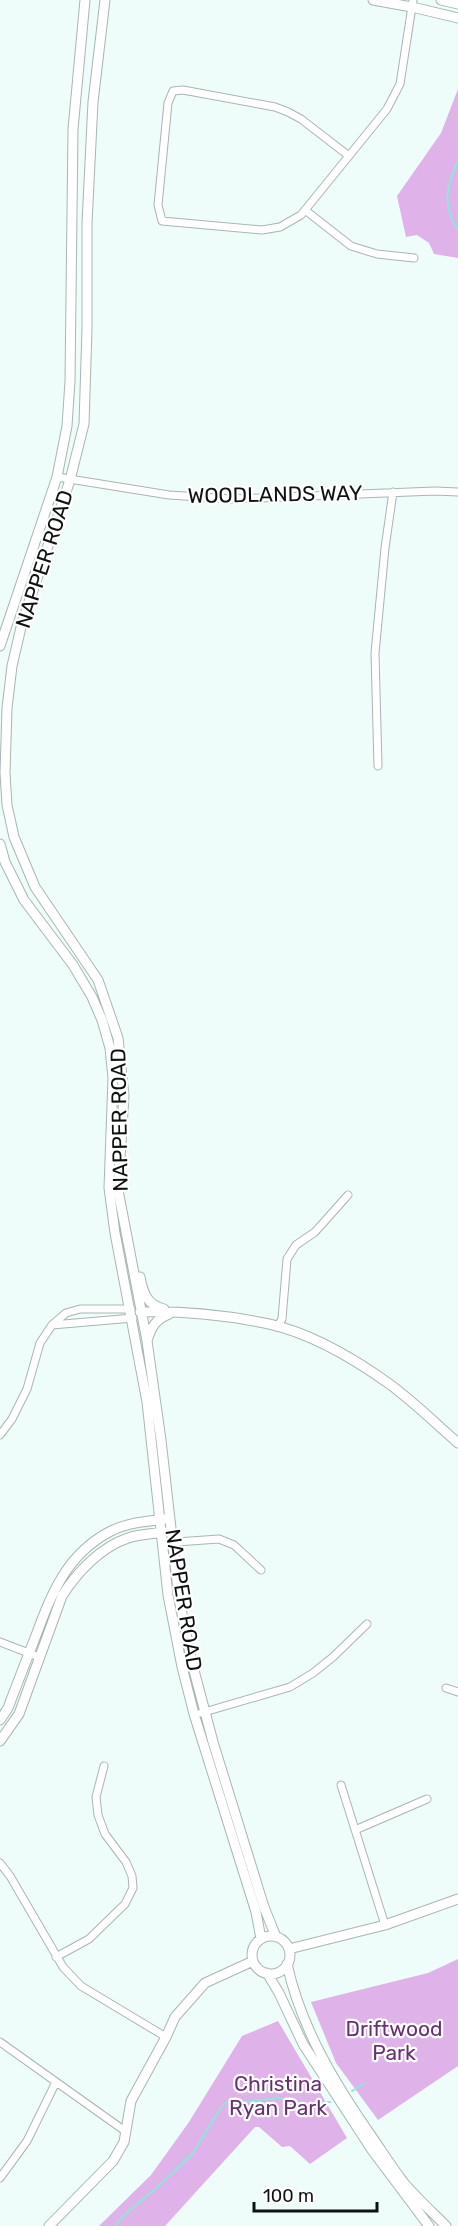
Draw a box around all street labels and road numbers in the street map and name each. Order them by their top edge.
street label: WOODLANDS WAY [187,480,363,508]
street label: NAPPER ROAD [10,487,78,631]
street label: NAPPER ROAD [105,1048,133,1192]
street label: NAPPER ROAD [160,1527,208,1673]

